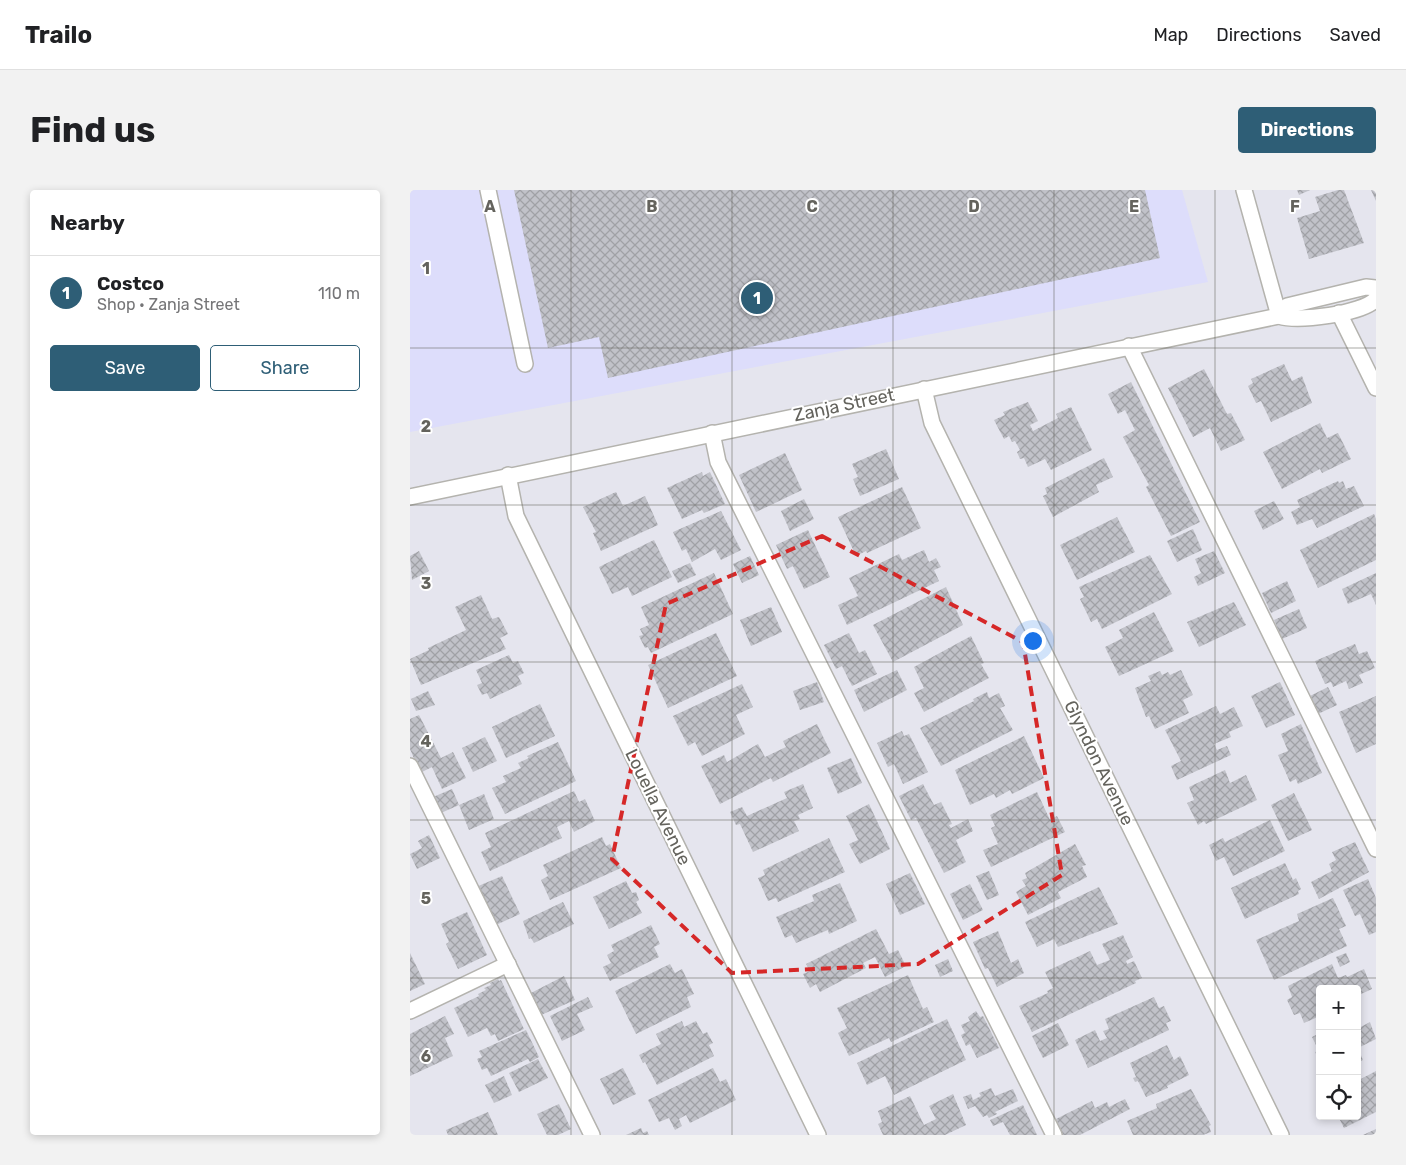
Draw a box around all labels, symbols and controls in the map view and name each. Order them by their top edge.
text: Trailo [25,21,92,49]
text: Map [1153,24,1188,46]
text: Directions [1216,24,1302,46]
text: Saved [1330,24,1381,46]
button: Directions [1238,107,1376,153]
text: Find us [30,109,155,151]
text: A [484,197,496,216]
text: B [646,197,658,216]
text: C [806,197,818,216]
text: D [968,197,980,216]
text: E [1129,197,1139,216]
text: F [1290,197,1300,216]
text: Nearby [50,210,125,235]
text: 1 [422,259,430,278]
text: Costco [97,272,164,295]
pin: 1 [741,279,773,317]
text: 1 [62,284,70,303]
text: 110 m [318,284,360,303]
text: Shop · Zanja Street [97,295,240,314]
button: Save [50,345,200,391]
button: Share [210,345,360,391]
street label: Zanja Street [792,384,896,426]
text: 2 [421,417,431,436]
text: 3 [421,574,431,593]
your location [1020,628,1046,654]
street label: Glyndon Avenue [1059,697,1139,829]
text: 4 [421,732,432,751]
street label: Louella Avenue [620,745,696,869]
text: 5 [421,889,431,908]
map controls [1316,985,1361,1120]
button: + [1316,985,1361,1030]
button: − [1316,1030,1361,1075]
text: 6 [421,1047,431,1066]
button: locate [1316,1075,1361,1120]

